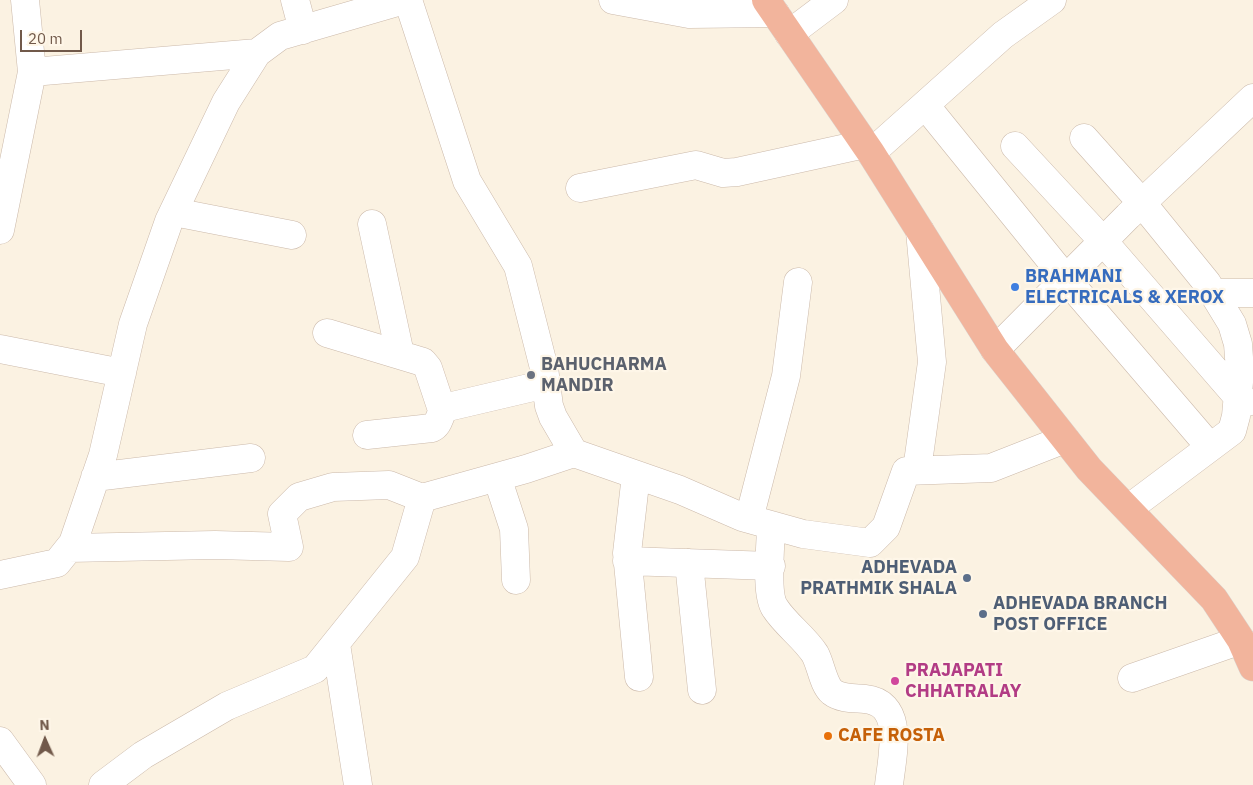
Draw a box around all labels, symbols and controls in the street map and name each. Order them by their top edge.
scale bar [22,20,85,52]
text: 20 m [28,29,63,48]
place label: BRAHMANI ELECTRICALS & XEROX [1025,266,1224,308]
marker: BRAHMANI ELECTRICALS & XEROX [1009,281,1021,293]
place label: BAHUCHARMA MANDIR [541,354,667,396]
marker: BAHUCHARMA MANDIR [525,369,537,381]
place label: ADHEVADA PRATHMIK SHALA [800,557,957,600]
marker: ADHEVADA PRATHMIK SHALA [961,572,973,584]
place label: ADHEVADA BRANCH POST OFFICE [993,593,1168,636]
marker: ADHEVADA BRANCH POST OFFICE [977,608,989,620]
place label: PRAJAPATI CHHATRALAY [905,660,1022,702]
marker: PRAJAPATI CHHATRALAY [889,675,901,687]
north arrow [20,715,70,765]
text: N [39,716,50,734]
place label: CAFE ROSTA [838,725,945,747]
marker: CAFE ROSTA [822,730,834,742]

